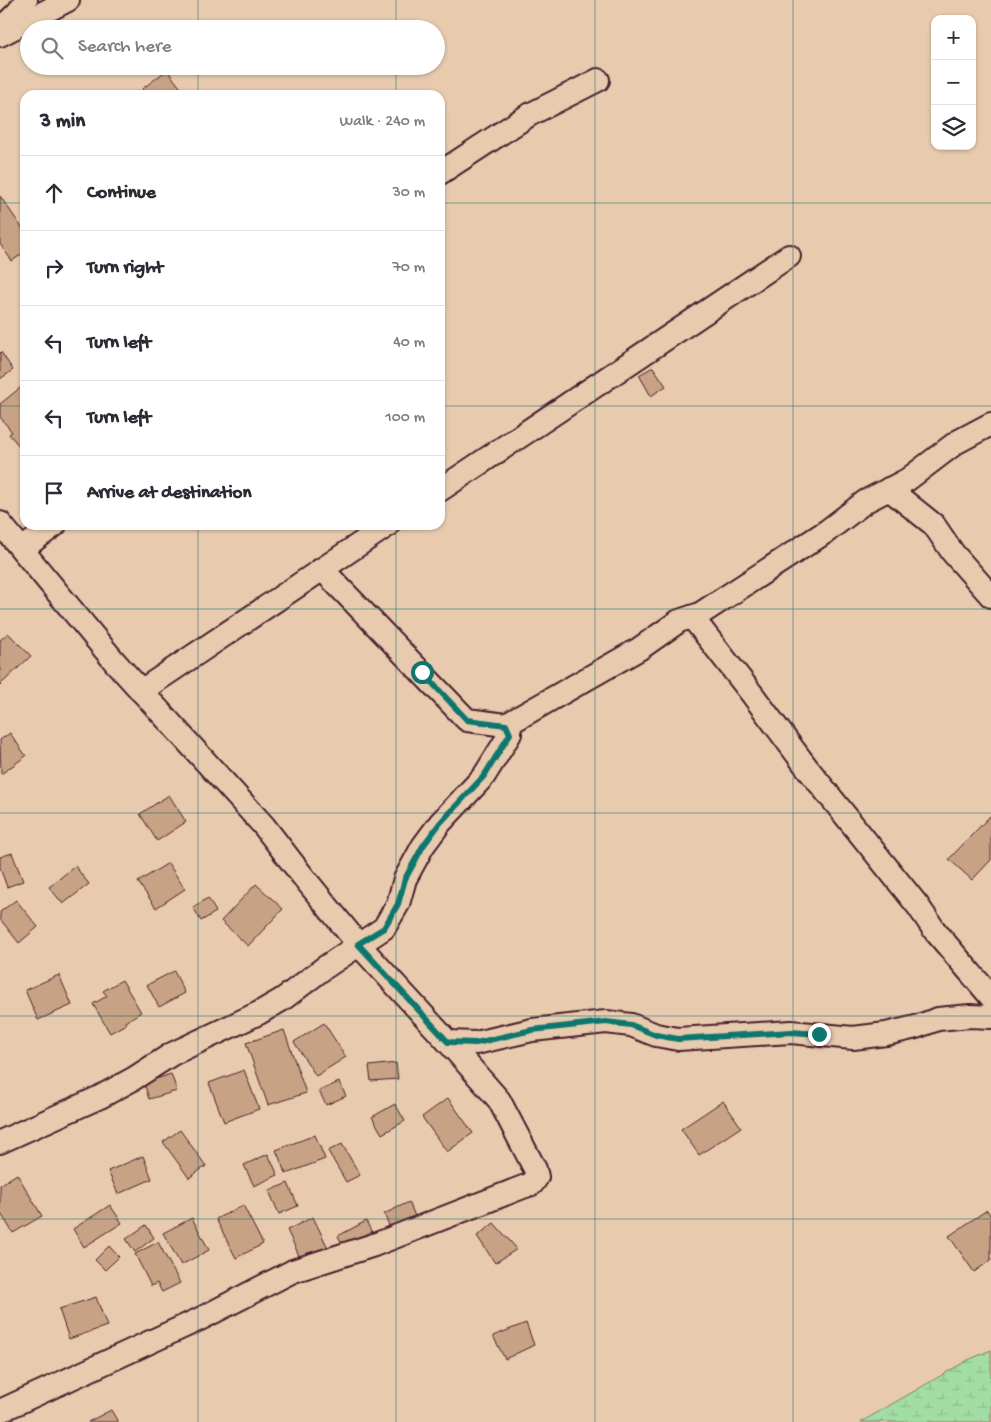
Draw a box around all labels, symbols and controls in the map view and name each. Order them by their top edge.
map controls [931,15,976,150]
button: + [931,15,976,60]
search box [20,20,445,75]
icon: search [38,34,66,62]
text: Search here [78,36,172,59]
button: − [931,60,976,105]
button: layers [931,105,976,150]
text: 3 min [40,110,85,135]
text: Walk · 240 m [340,113,425,132]
icon: ahead [40,179,68,207]
text: Continue [87,182,156,205]
text: 30 m [392,184,425,203]
icon: right [40,254,68,282]
text: Turn right [87,257,163,280]
text: 70 m [392,259,425,278]
icon: left [40,329,68,357]
text: Turn left [87,332,151,355]
text: 40 m [393,334,425,353]
icon: left [40,404,68,432]
text: Turn left [87,407,151,430]
text: 100 m [385,409,425,428]
icon: arrive [40,479,68,507]
text: Arrive at destination [87,482,251,505]
route start [411,661,434,684]
route end [808,1023,831,1046]

